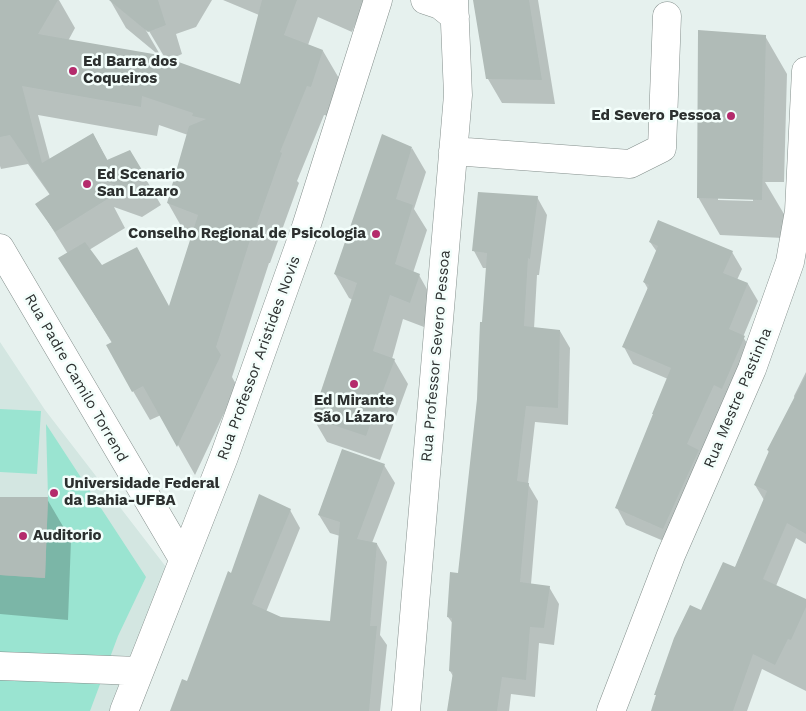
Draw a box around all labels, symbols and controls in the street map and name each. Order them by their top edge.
place label: Ed Barra dos Coqueiros [83,53,177,88]
marker: Ed Barra dos Coqueiros [67,65,79,77]
place label: Ed Severo Pessoa [591,107,721,125]
marker: Ed Severo Pessoa [725,110,737,122]
place label: Ed Scenario San Lazaro [97,166,185,201]
marker: Ed Scenario San Lazaro [81,178,93,190]
place label: Conselho Regional de Psicologia [128,225,366,243]
marker: Conselho Regional de Psicologia [370,228,382,240]
street label: Rua Professor Severo Pessoa [418,249,454,463]
street label: Rua Professor Aristides Novis [214,254,304,462]
street label: Rua Padre Camilo Torrend [20,291,132,465]
street label: Rua Mestre Pastinha [700,325,776,471]
marker: Ed Mirante São Lázaro [348,378,360,390]
place label: Ed Mirante São Lázaro [314,392,394,427]
place label: Universidade Federal da Bahia-UFBA [64,475,220,510]
marker: Universidade Federal da Bahia-UFBA [48,487,60,499]
place label: Auditorio [33,527,101,545]
marker: Auditorio [17,530,29,542]

